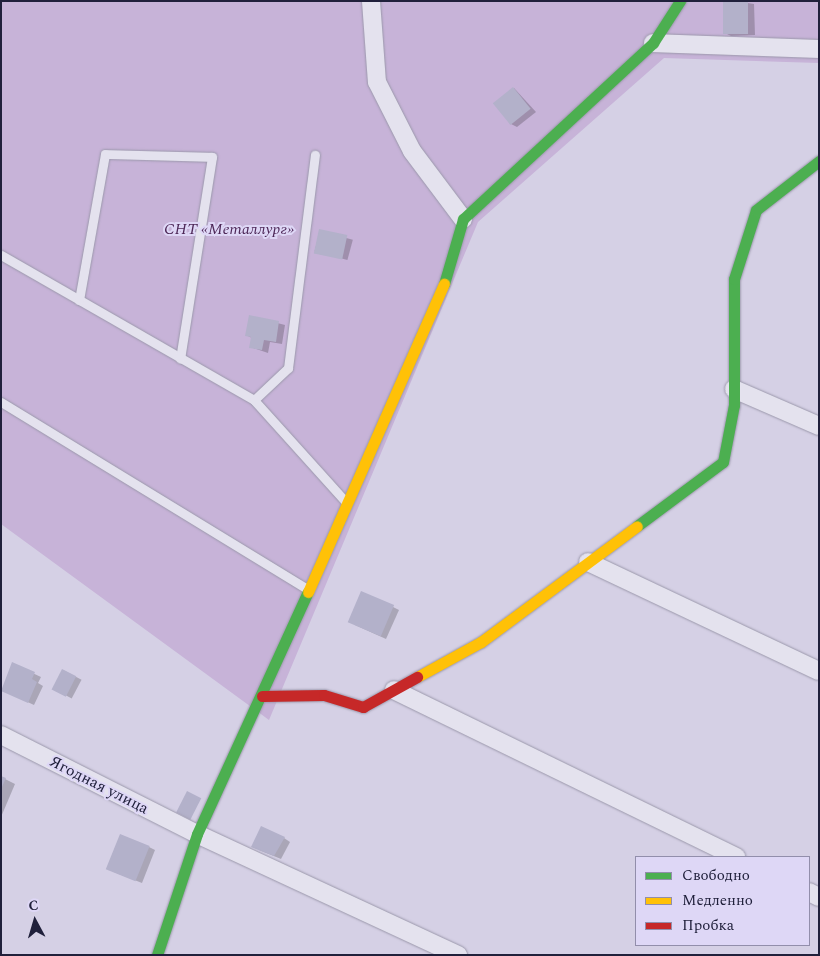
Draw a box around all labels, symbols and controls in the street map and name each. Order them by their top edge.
park label: СНТ «Металлург» [164,219,294,239]
street label: Ягодная улица [46,752,152,818]
legend [635,856,810,946]
text: Свободно [682,864,750,887]
text: Медленно [682,889,753,912]
text: С [27,895,39,917]
north arrow [10,896,60,946]
text: Пробка [682,914,734,937]

